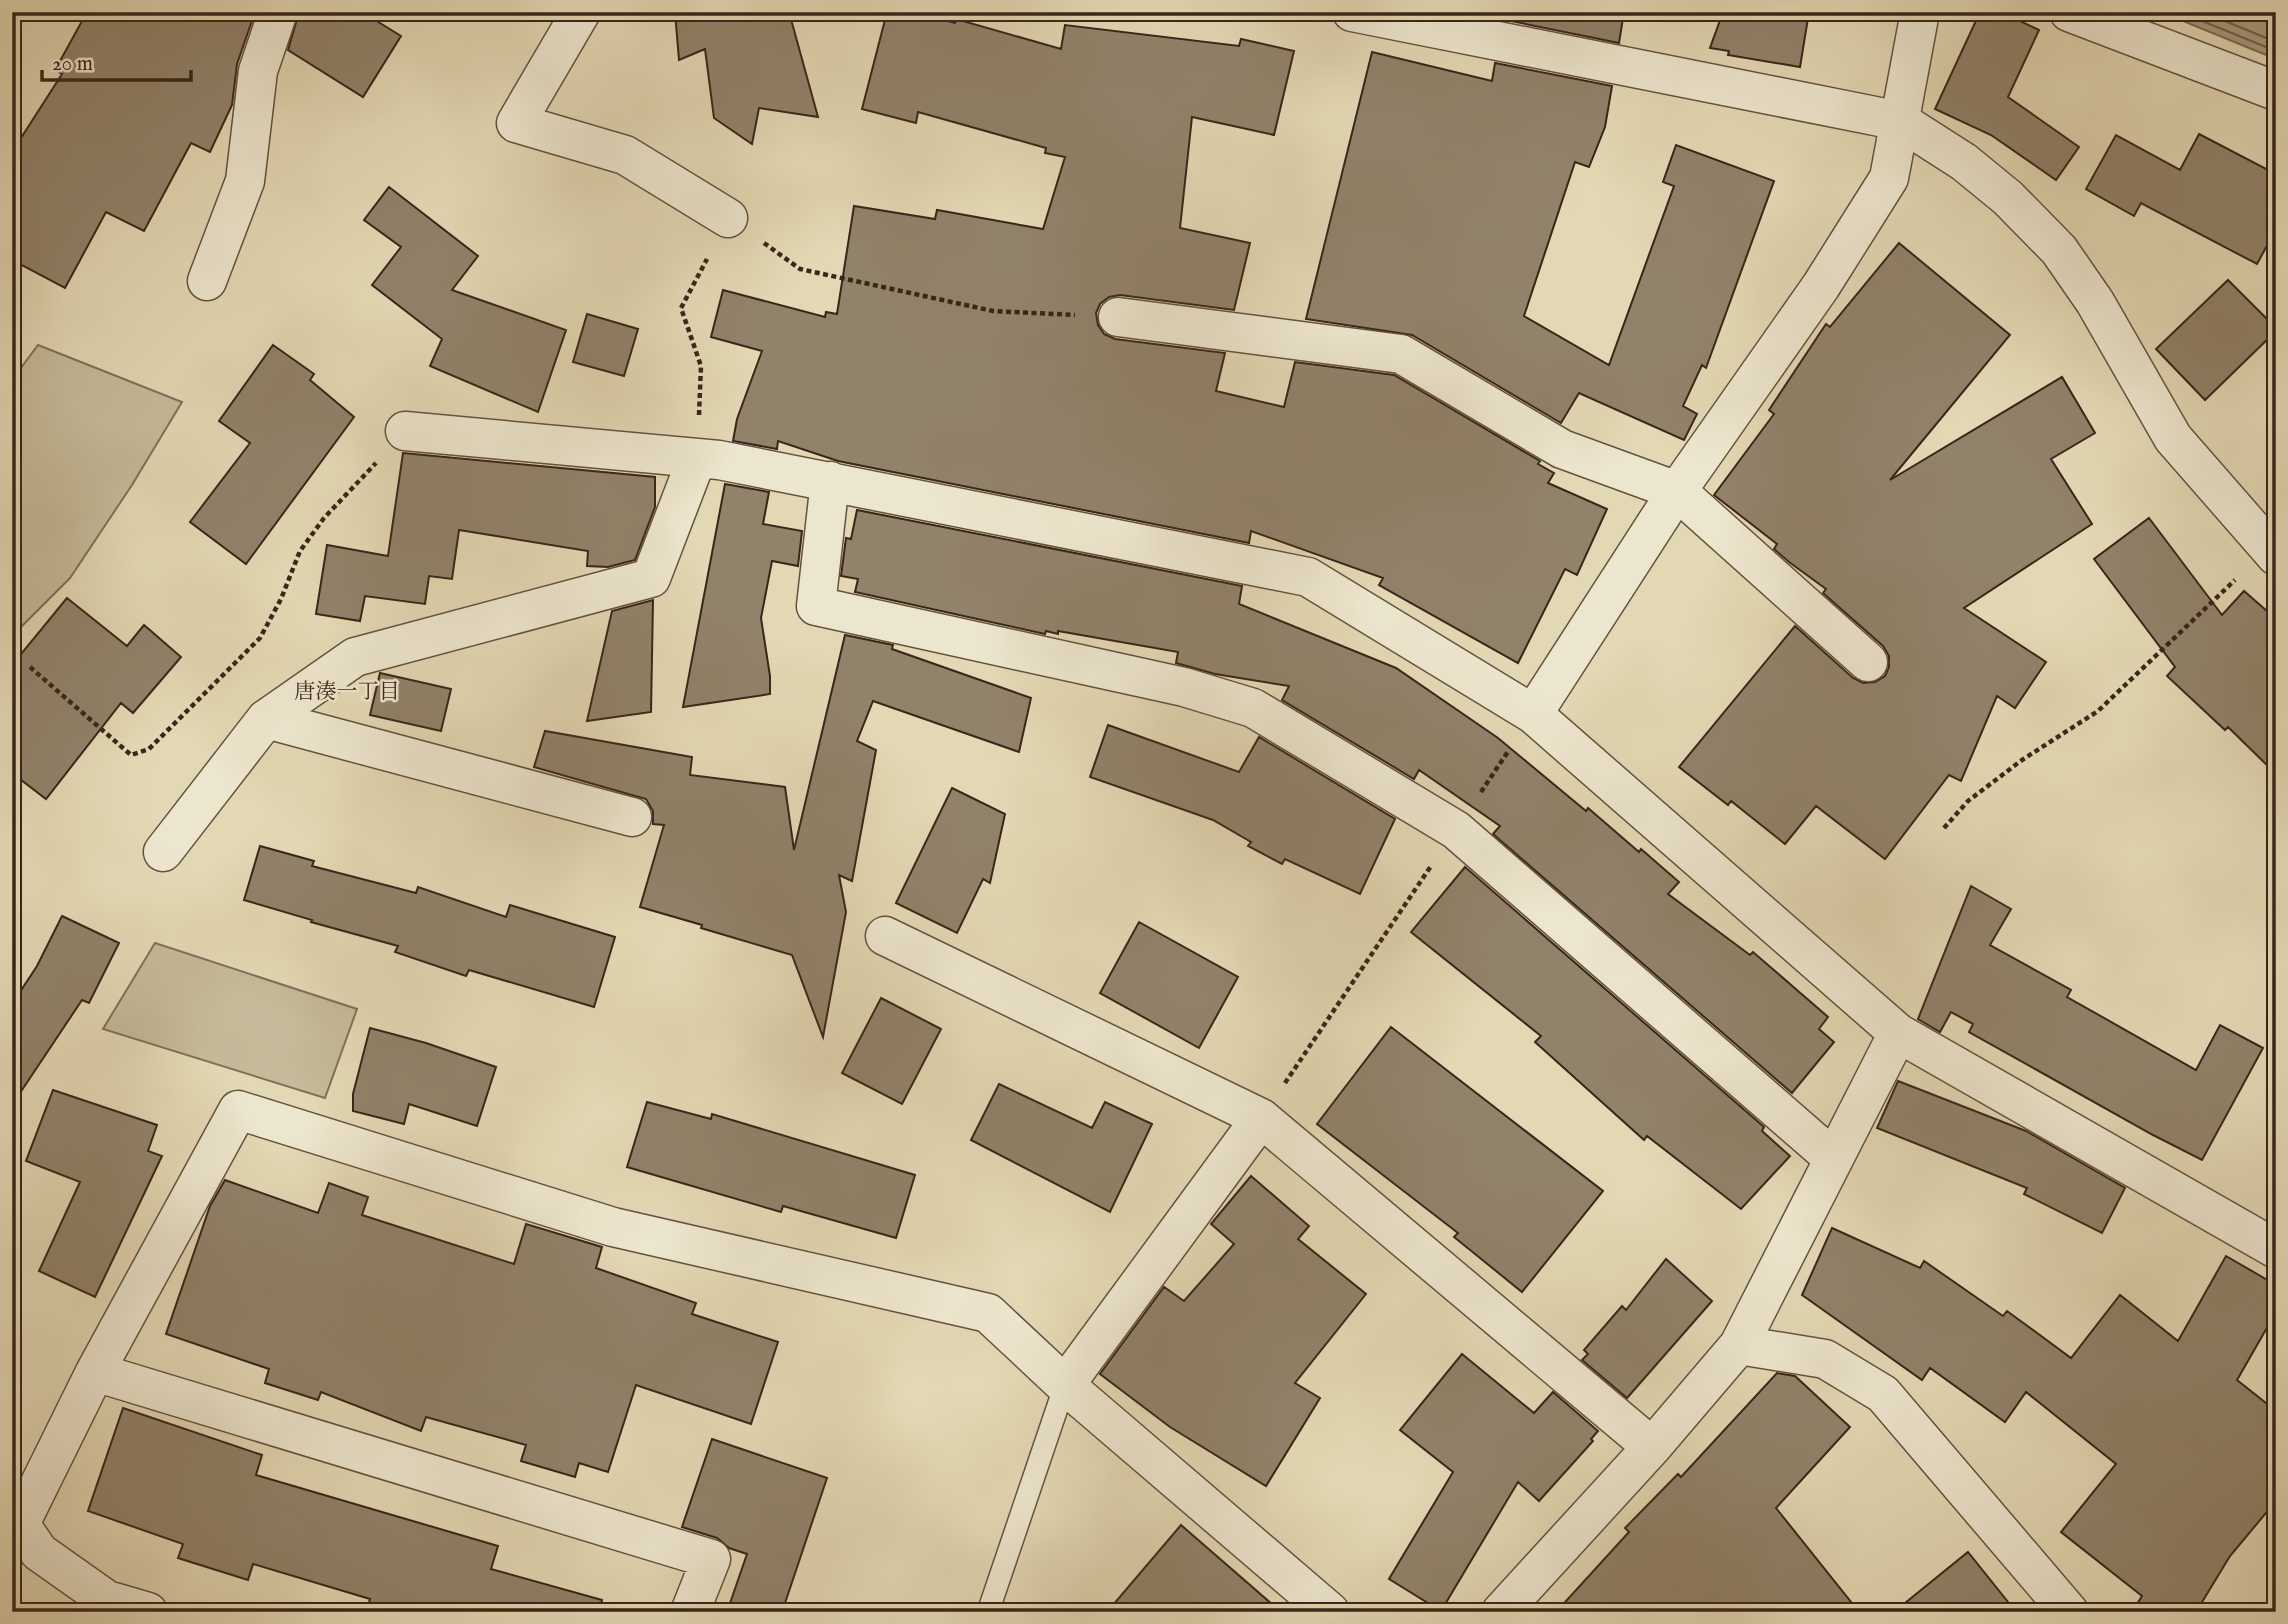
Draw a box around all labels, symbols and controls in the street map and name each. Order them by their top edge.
scale bar [42,38,191,82]
text: 20 m [52,51,93,78]
district label: 唐湊一丁目 [295,679,400,706]

